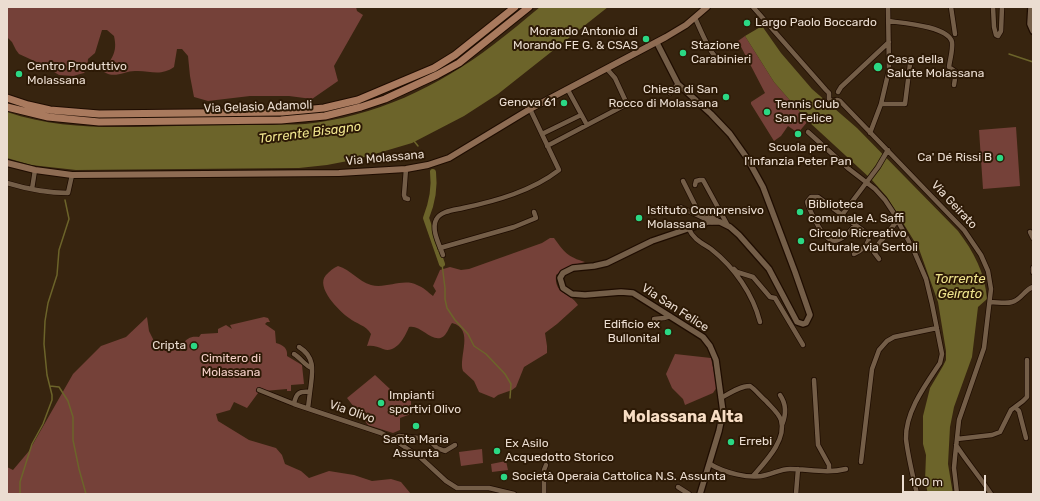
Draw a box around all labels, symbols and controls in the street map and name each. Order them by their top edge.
place label: Largo Paolo Boccardo [755,16,877,30]
marker: Largo Paolo Boccardo [742,18,752,28]
place label: Morando Antonio di Morando FE G. & CSAS [513,25,638,53]
marker: Morando Antonio di Morando FE G. & CSAS [641,34,651,44]
place label: Stazione Carabinieri [691,39,751,67]
marker: Stazione Carabinieri [678,48,688,58]
place label: Casa della Salute Molassana [887,53,984,81]
place label: Centro Produttivo Molassana [27,60,127,88]
marker: Casa della Salute Molassana [872,61,884,73]
marker: Centro Produttivo Molassana [14,69,24,79]
place label: Chiesa di San Rocco di Molassana [609,83,718,111]
marker: Chiesa di San Rocco di Molassana [721,92,731,102]
place label: Genova 61 [499,96,556,110]
street label: Via Gelasio Adamoli [203,98,313,116]
marker: Genova 61 [559,98,569,108]
place label: Tennis Club San Felice [775,98,839,126]
marker: Tennis Club San Felice [762,107,772,117]
water label: Torrente Bisagno [258,119,362,147]
marker: Scuola per l'infanzia Peter Pan [793,129,803,139]
place label: Scuola per l'infanzia Peter Pan [744,141,852,169]
street label: Via Molassana [345,147,425,169]
place label: Ca' Dé Rissi B [917,151,992,165]
marker: Ca' Dé Rissi B [995,153,1005,163]
street label: Via Geirato [928,178,980,232]
place label: Biblioteca comunale A. Saffi [808,198,904,226]
place label: Istituto Comprensivo Molassana [647,204,764,232]
marker: Biblioteca comunale A. Saffi [795,207,805,217]
marker: Istituto Comprensivo Molassana [634,213,644,223]
place label: Circolo Ricreativo Culturale via Sertoli [809,227,918,255]
marker: Circolo Ricreativo Culturale via Sertoli [796,236,806,246]
water label: Torrente Geirato [935,271,985,302]
street label: Via San Felice [639,281,711,335]
place label: Edificio ex Bullonital [604,318,660,346]
marker: Edificio ex Bullonital [663,327,673,337]
place label: Cripta [152,339,186,353]
marker: Cripta [189,341,199,351]
park label: Cimitero di Molassana [201,352,261,380]
place label: Impianti sportivi Olivo [389,389,461,417]
street label: Via Olivo [327,397,377,427]
marker: Impianti sportivi Olivo [376,398,386,408]
district label: Molassana Alta [623,407,743,427]
marker: Santa Maria Assunta [411,421,421,431]
place label: Santa Maria Assunta [383,433,449,461]
place label: Errebi [739,435,772,449]
place label: Ex Asilo Acquedotto Storico [505,437,614,465]
marker: Errebi [726,437,736,447]
marker: Ex Asilo Acquedotto Storico [492,446,502,456]
scale bar [904,467,988,493]
place label: Società Operaia Cattolica N.S. Assunta [512,470,726,484]
marker: Società Operaia Cattolica N.S. Assunta [499,472,509,482]
text: 100 m [909,475,943,489]

